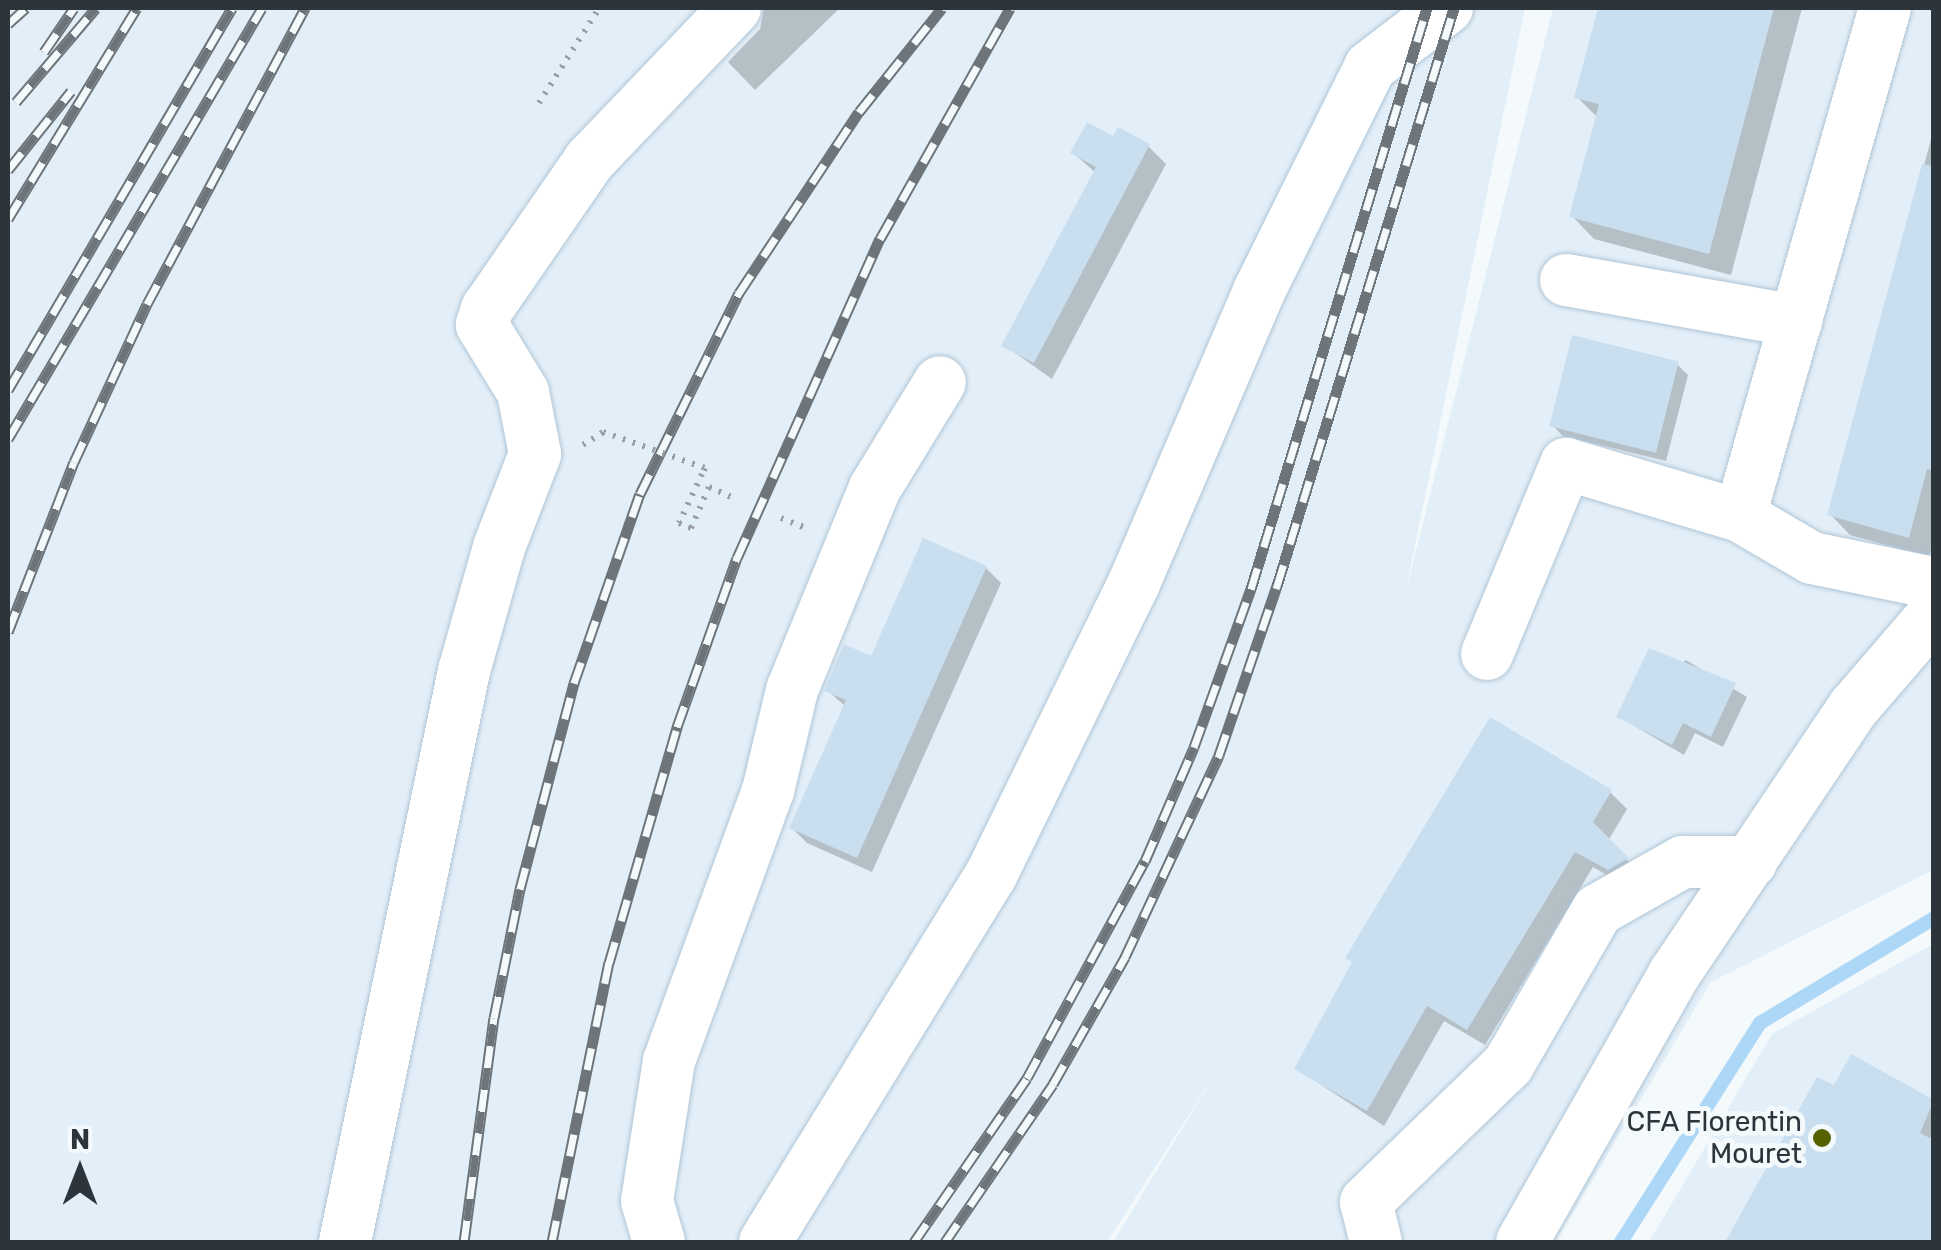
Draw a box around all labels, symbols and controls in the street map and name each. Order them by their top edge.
place label: CFA Florentin Mouret [1626,1105,1802,1171]
north arrow [30,1120,130,1220]
text: N [70,1123,90,1156]
marker: CFA Florentin Mouret [1811,1127,1833,1149]

